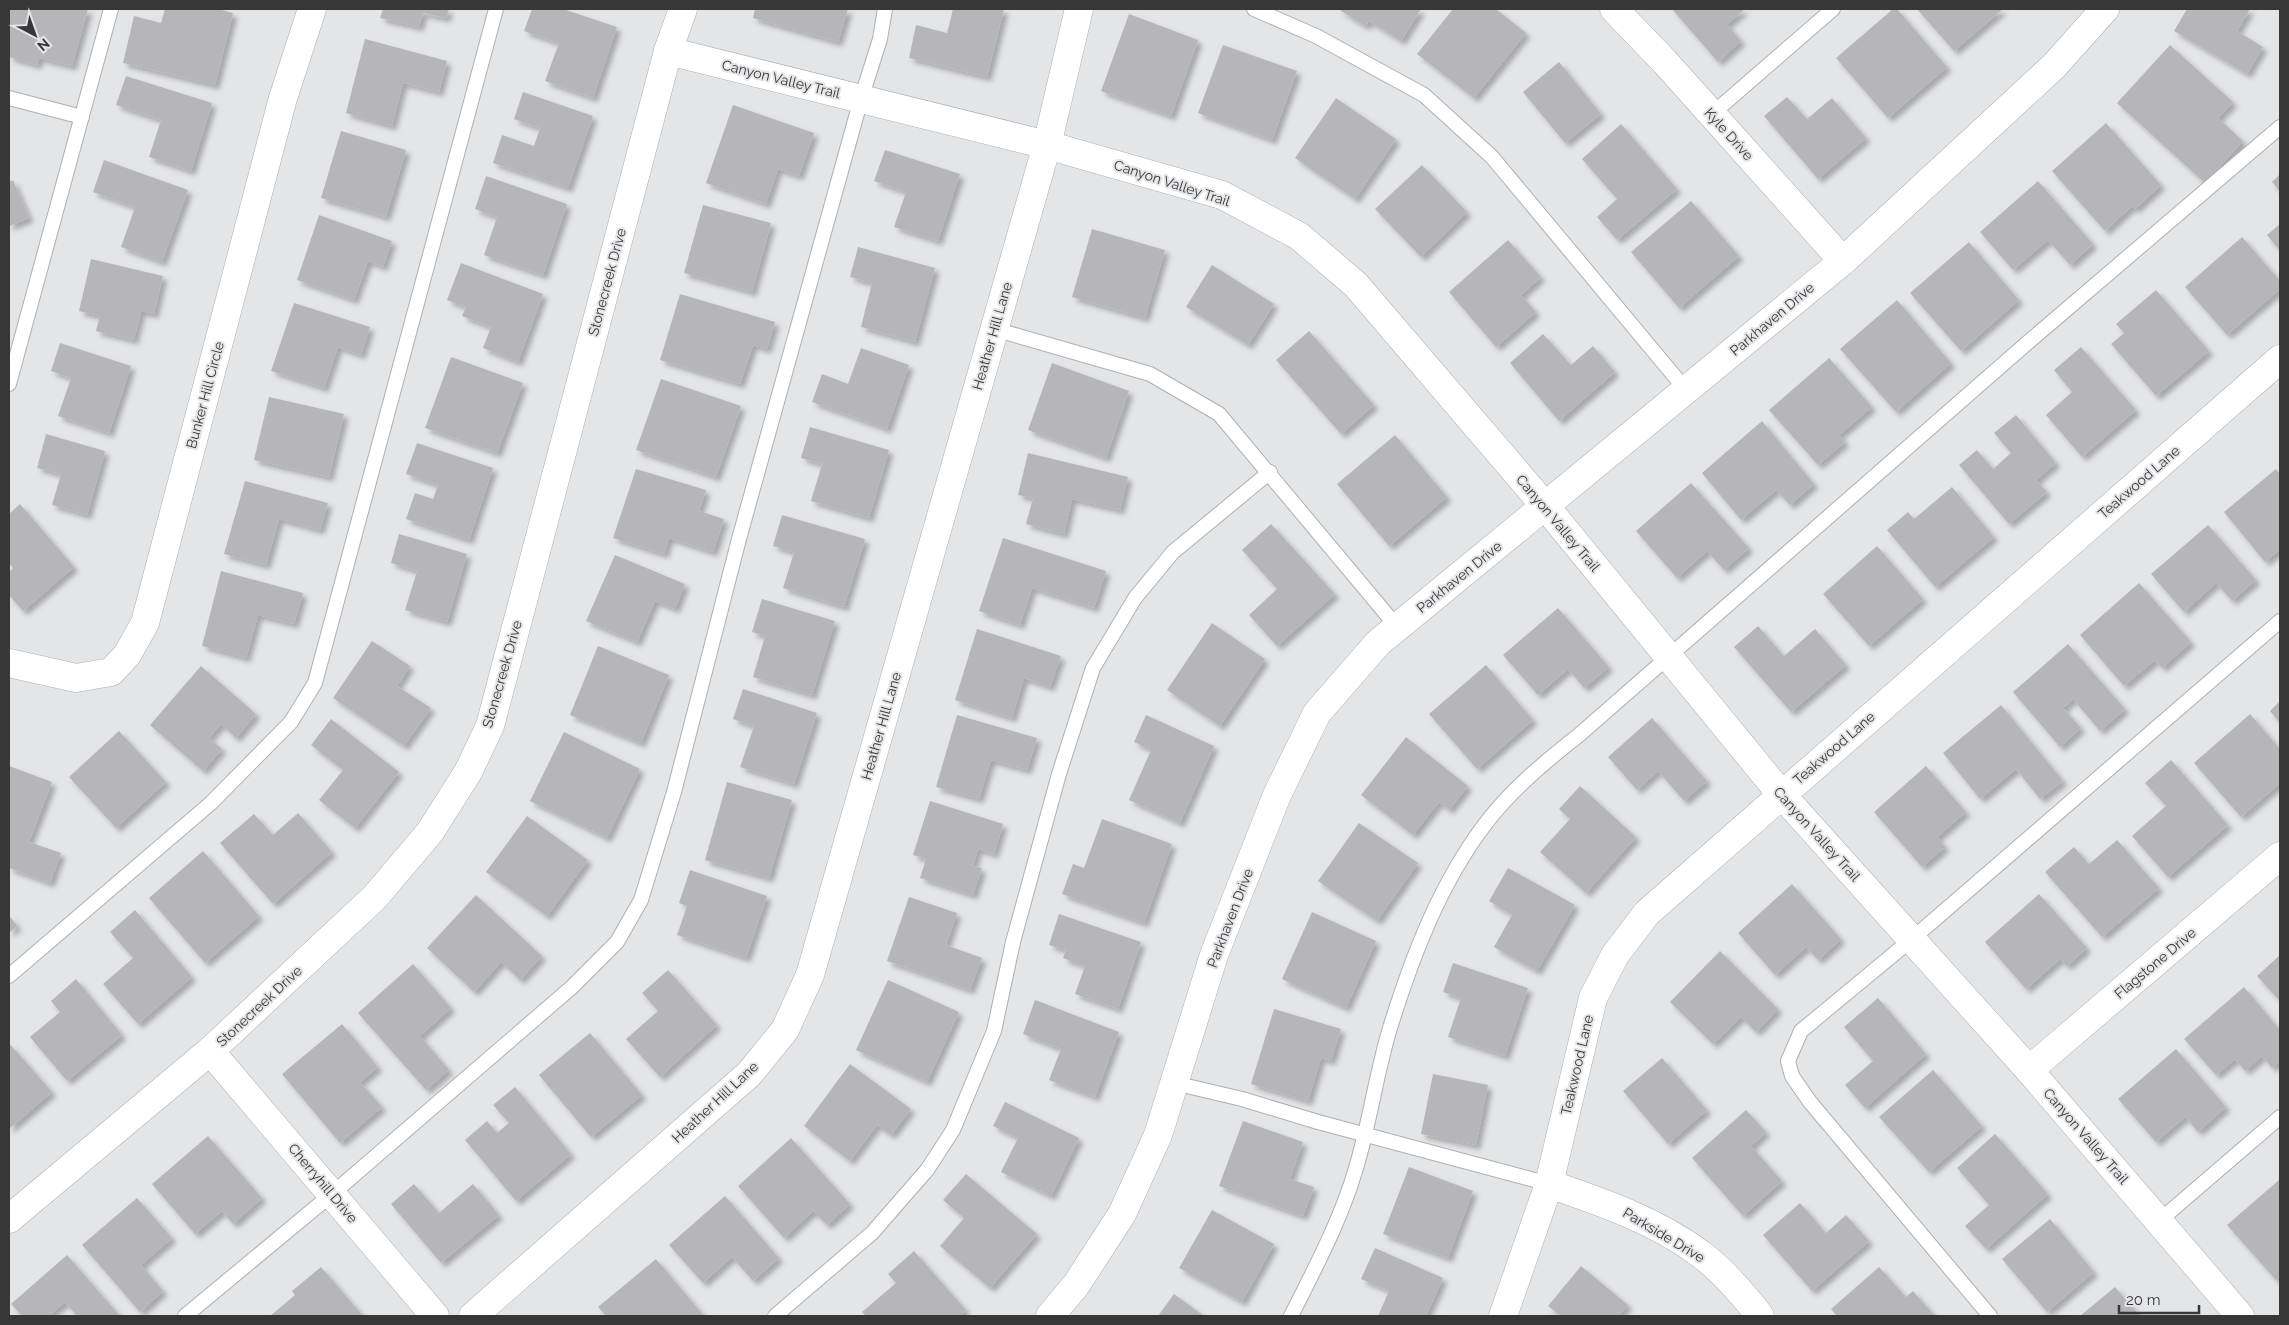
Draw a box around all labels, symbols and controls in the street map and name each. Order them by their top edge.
north arrow [10,10,60,60]
text: N [34,35,53,54]
street label: Canyon Valley Trail [720,57,842,101]
street label: Kyle Drive [1701,104,1757,164]
street label: Canyon Valley Trail [1112,157,1232,209]
street label: Stonecreek Drive [585,226,629,338]
street label: Parkhaven Drive [1727,279,1817,359]
street label: Heather Hill Lane [969,280,1015,392]
street label: Bunker Hill Circle [183,340,227,450]
street label: Teakwood Lane [2095,442,2183,522]
street label: Canyon Valley Trail [1513,471,1603,575]
street label: Parkhaven Drive [1413,538,1505,616]
street label: Stonecreek Drive [479,619,525,729]
street label: Heather Hill Lane [858,670,904,782]
street label: Teakwood Lane [1790,708,1878,788]
street label: Canyon Valley Trail [1770,784,1864,885]
street label: Parkhaven Drive [1204,866,1256,970]
street label: Flagstone Drive [2111,924,2199,1002]
street label: Stonecreek Drive [213,962,305,1050]
street label: Teakwood Lane [1558,1013,1596,1117]
street label: Heather Hill Lane [669,1058,761,1146]
street label: Canyon Valley Trail [2040,1085,2132,1187]
street label: Cherryhill Drive [285,1140,361,1226]
street label: Parkside Drive [1620,1204,1708,1266]
scale bar [2119,1282,2199,1314]
text: 20 m [2126,1291,2161,1309]

